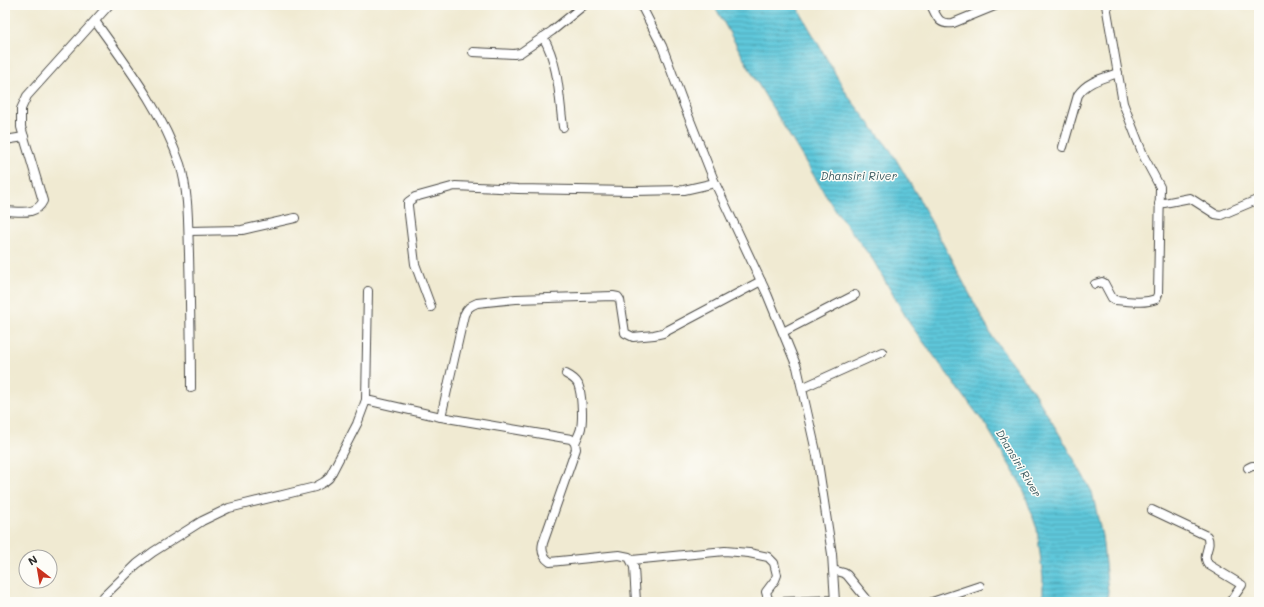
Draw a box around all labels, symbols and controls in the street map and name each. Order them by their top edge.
water label: Dhansiri River [821,168,898,183]
water label: Dhansiri River [993,426,1045,500]
north arrow [18,549,58,589]
text: N [25,551,40,569]

